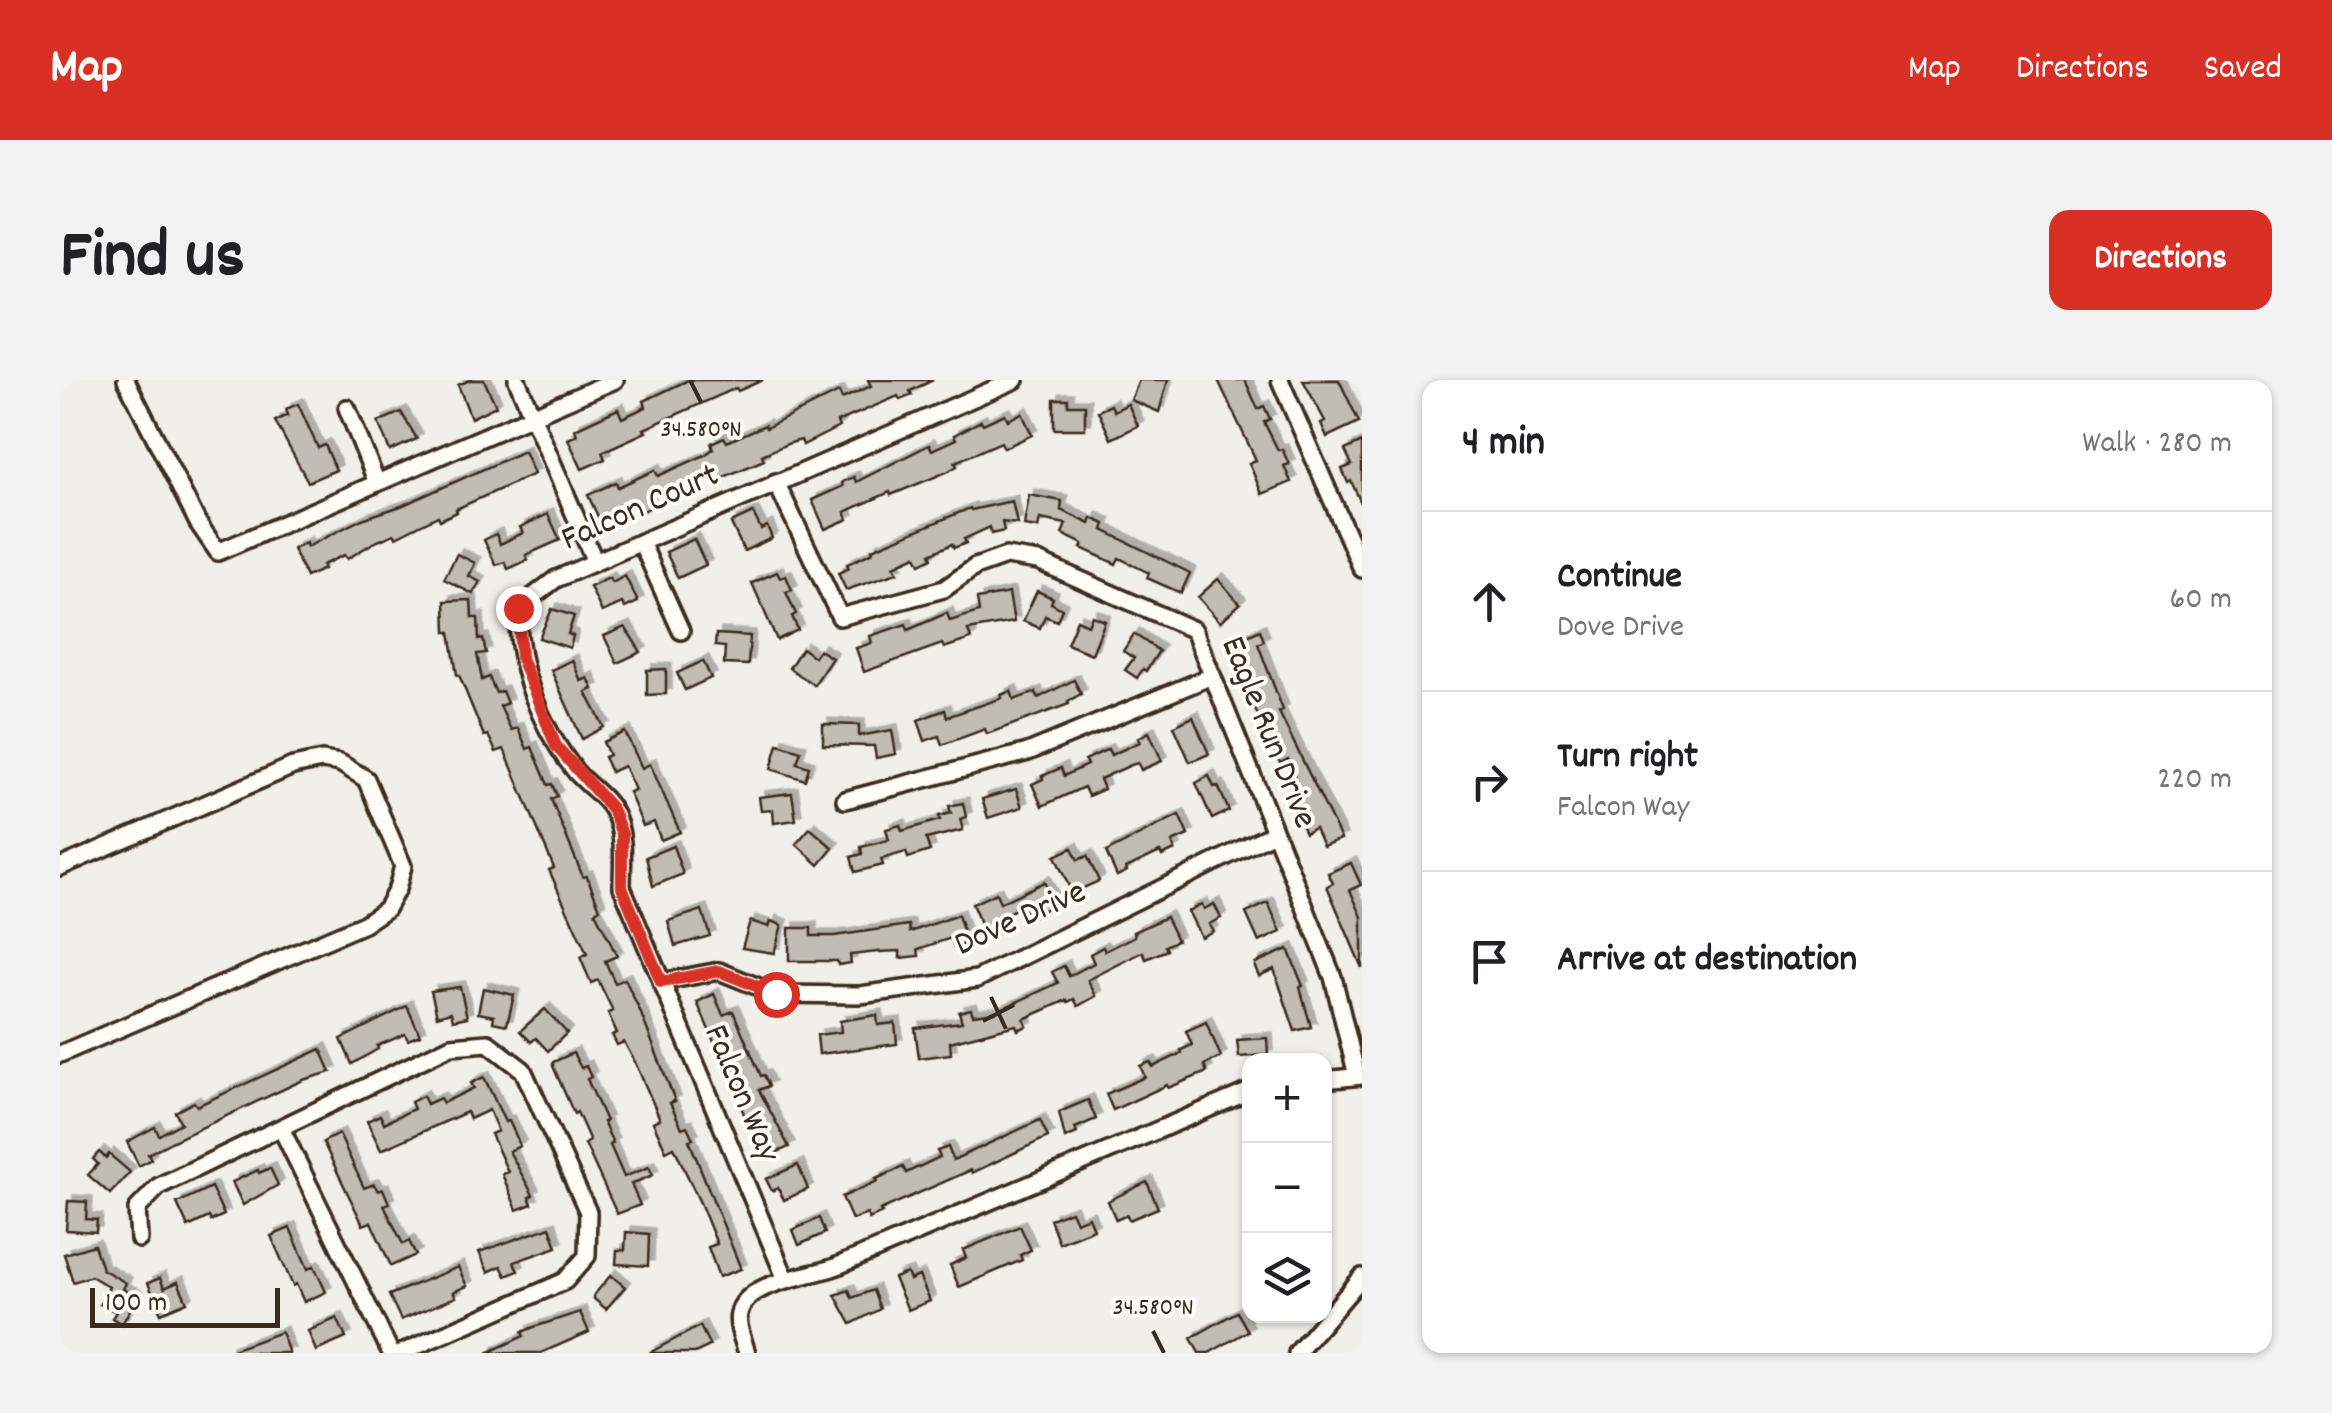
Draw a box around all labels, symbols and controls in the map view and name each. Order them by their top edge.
text: Map [50,36,123,105]
text: Map [1908,45,1961,95]
text: Directions [2016,45,2149,95]
text: Saved [2204,45,2282,95]
text: Find us [60,210,245,310]
button: Directions [2049,210,2272,310]
text: 34.580°N [660,413,742,449]
text: 4 min [1462,415,1545,475]
text: Walk · 280 m [2082,422,2232,468]
street label: Falcon Court [554,452,728,566]
text: Continue [1557,551,1682,606]
icon: ahead [1462,574,1517,629]
text: 60 m [2170,578,2232,624]
route end [496,586,542,632]
text: Dove Drive [1557,606,1684,652]
street label: Eagle Run Drive [1206,629,1328,837]
text: Turn right [1557,731,1698,786]
icon: right [1462,754,1517,809]
text: 220 m [2157,758,2232,804]
text: Falcon Way [1557,786,1689,832]
street label: Dove Drive [947,869,1095,971]
icon: arrive [1462,934,1517,989]
text: Arrive at destination [1557,934,1857,989]
route start [754,972,800,1018]
street label: Falcon Way [689,1018,792,1171]
map controls [1242,1053,1332,1323]
button: + [1242,1053,1332,1143]
button: − [1242,1143,1332,1233]
button: layers [1242,1233,1332,1323]
scale bar [90,1283,280,1328]
text: 100 m [105,1285,167,1325]
text: 34.580°N [1112,1291,1194,1327]

